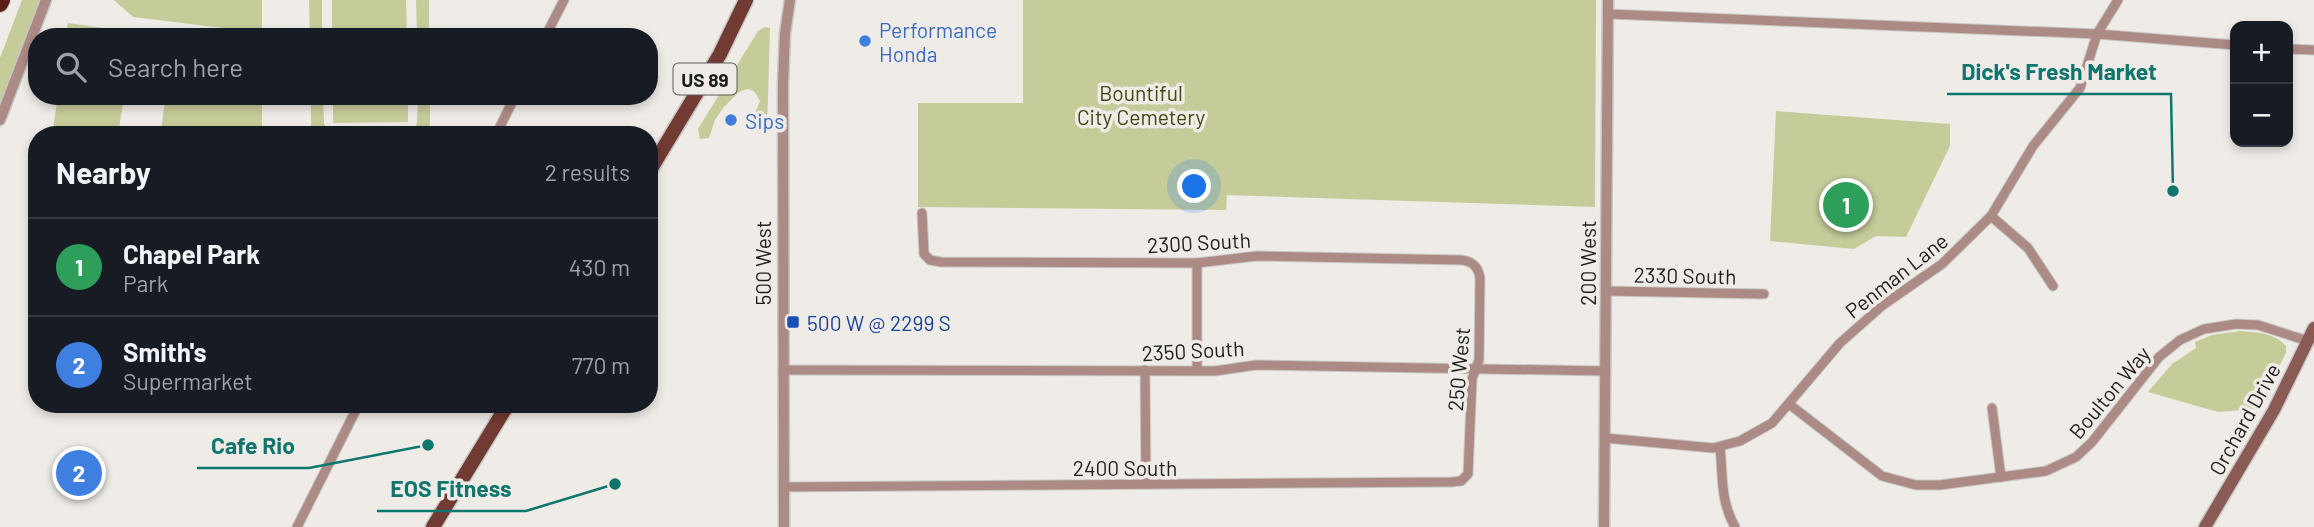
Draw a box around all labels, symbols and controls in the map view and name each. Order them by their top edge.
place label: Performance Honda [879,17,997,66]
map controls [2230,21,2293,147]
button: + [2230,21,2293,84]
search box [28,28,658,105]
marker: Performance Honda [857,33,873,49]
icon: search [52,48,90,86]
callout: Dick's Fresh Market [1947,50,2171,94]
text: Search here [108,51,243,82]
text: Dick's Fresh Market [1961,57,2157,85]
road number: US 89 [674,64,736,94]
park label: Bountiful City Cemetery [1077,80,1205,129]
button: − [2230,84,2293,147]
place label: Sips [745,108,784,133]
marker: Sips [723,112,739,128]
text: Nearby [56,154,151,190]
text: 2 results [545,158,630,186]
your location [1177,169,1211,203]
pin: 1 [1823,179,1869,231]
street label: 200 West [1575,220,1600,306]
street label: 500 West [750,221,775,305]
street label: 2300 South [1147,227,1251,257]
street label: Penman Lane [1840,227,1952,323]
text: Chapel Park [123,238,260,269]
text: 1 [75,253,83,281]
text: 430 m [569,253,630,281]
street label: 2330 South [1633,262,1737,288]
text: Park [123,269,168,297]
place label: 500 W @ 2299 S [807,310,951,335]
marker: 500 W @ 2299 S [785,314,801,330]
street label: 250 West [1442,326,1474,412]
street label: 2350 South [1141,335,1245,365]
text: Smith's [123,336,207,367]
street label: Boulton Way [2063,341,2155,443]
text: 2 [73,351,85,379]
text: 770 m [572,351,630,379]
street label: Orchard Drive [2203,359,2285,479]
text: Supermarket [123,367,253,395]
callout: Cafe Rio [197,424,309,468]
text: Cafe Rio [211,431,295,459]
pin: 2 [56,447,102,499]
street label: 2400 South [1073,455,1177,480]
callout: EOS Fitness [377,467,526,511]
text: EOS Fitness [390,474,512,502]

